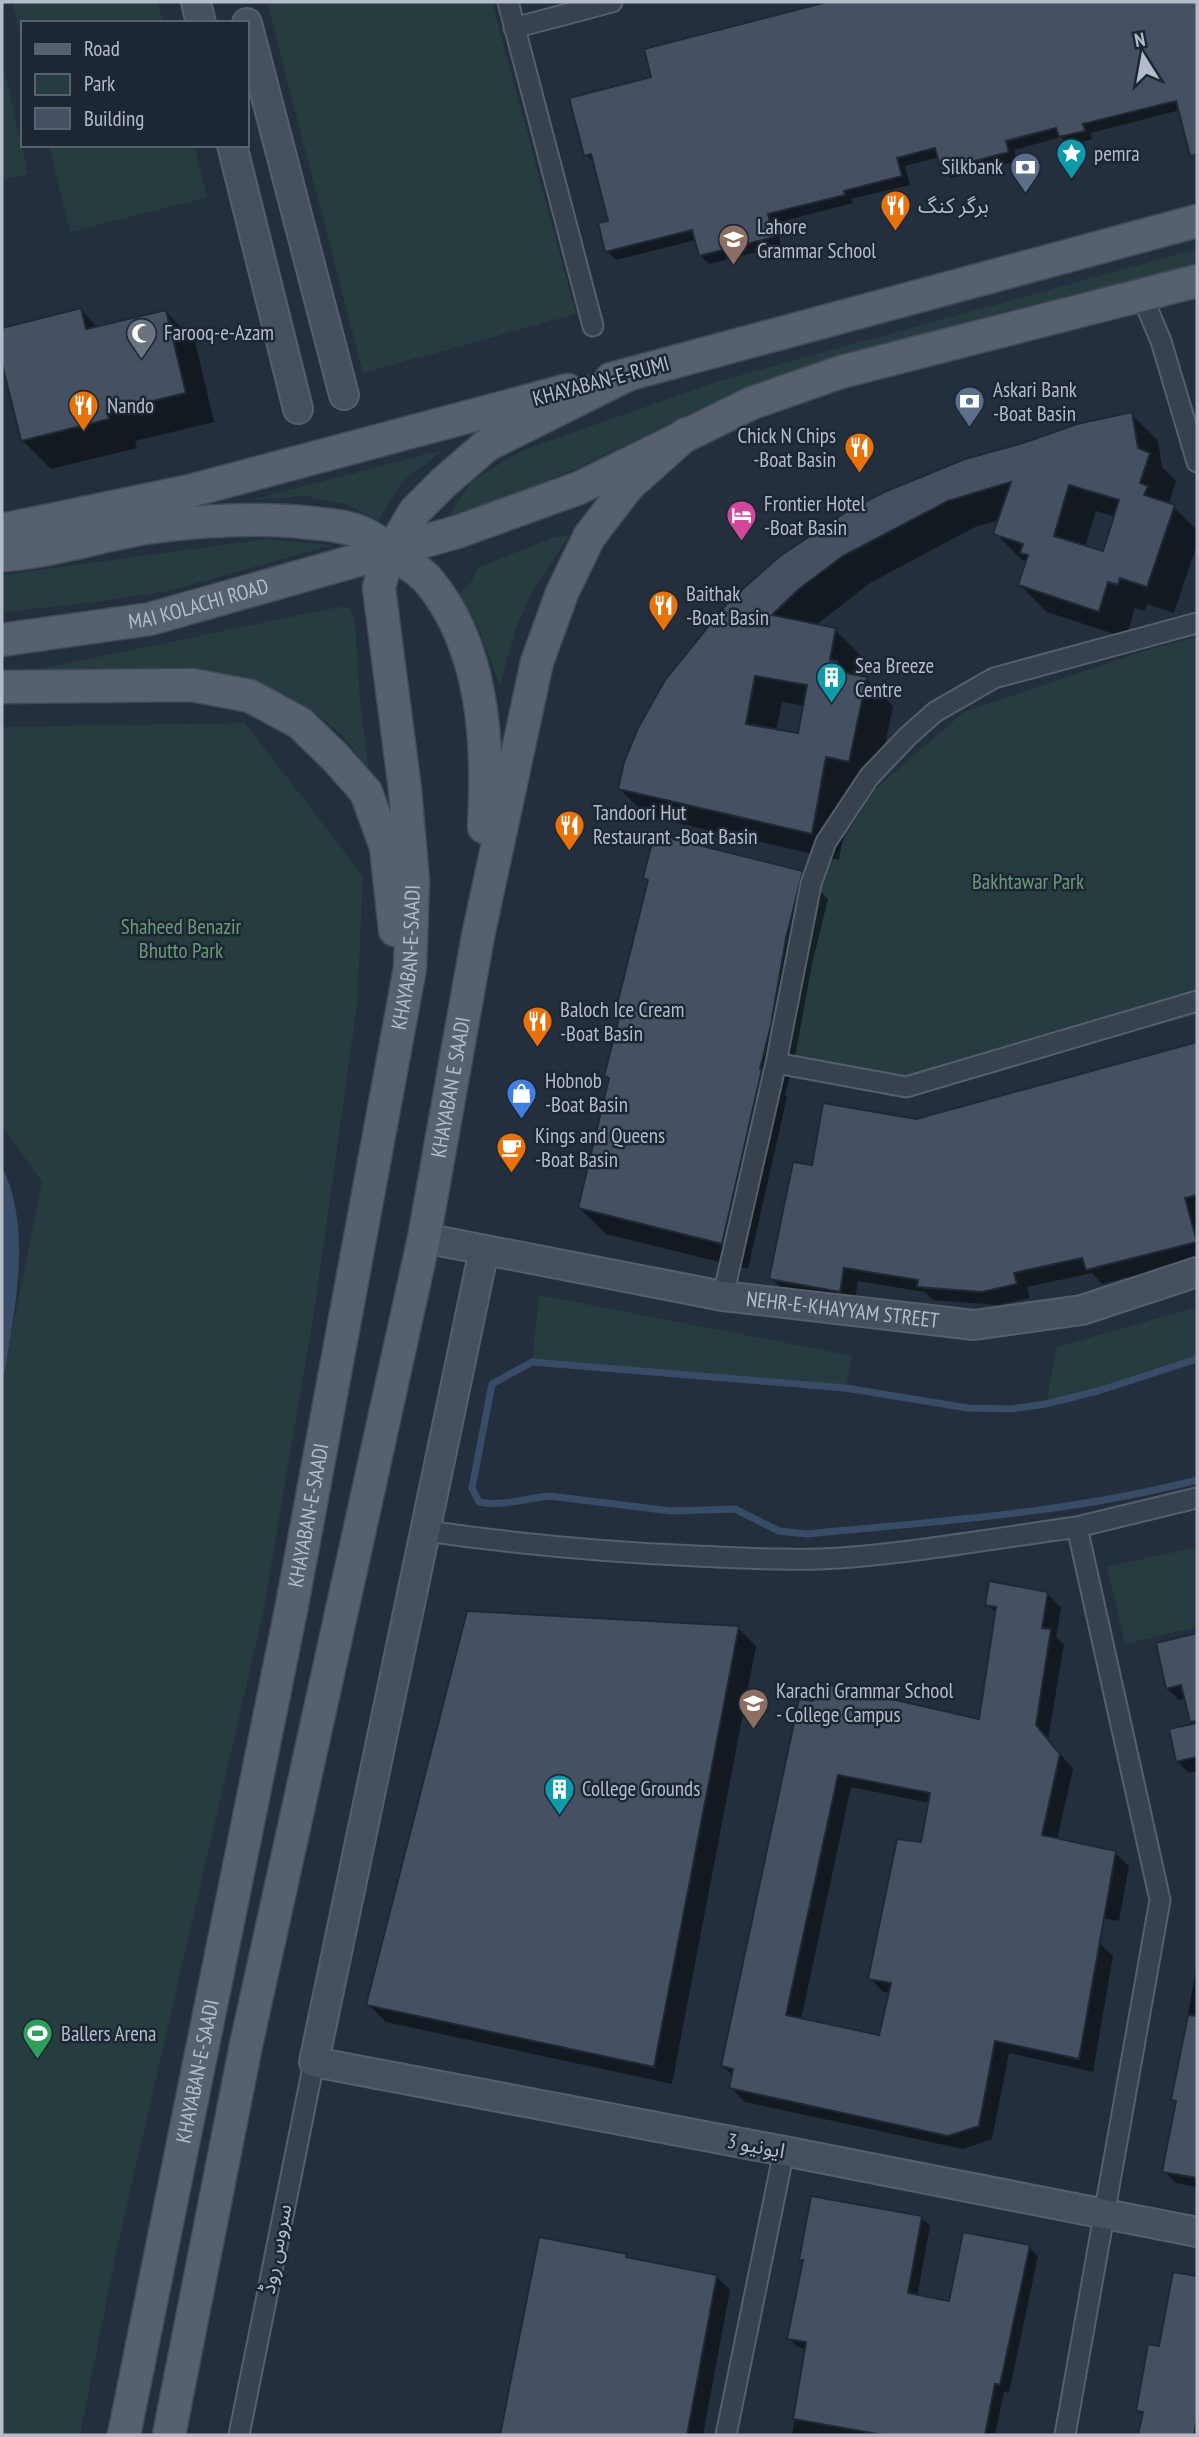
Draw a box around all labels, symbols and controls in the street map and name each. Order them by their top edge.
legend [21,21,248,147]
north arrow [1108,21,1178,91]
text: N [1132,27,1147,52]
text: Road [84,35,120,62]
text: Park [84,70,115,97]
text: Building [84,105,144,132]
place icon: pemra [1054,137,1088,181]
place label: pemra [1094,140,1140,167]
bank icon: Silkbank [1009,150,1043,194]
place label: Silkbank [942,153,1003,180]
restaurant icon: برگر کنگ [878,189,912,233]
place label: برگر کنگ [918,192,989,219]
place label: Lahore Grammar School [757,213,876,264]
school or university icon: Lahore Grammar School [717,222,751,266]
mosque icon: Farooq-e-Azam [124,316,158,360]
place label: Farooq-e-Azam [164,319,274,346]
street label: KHAYABAN-E-RUMI [530,349,672,412]
place label: Askari Bank -Boat Basin [993,376,1077,427]
bank icon: Askari Bank -Boat Basin [953,385,987,429]
restaurant icon: Nando [67,389,101,433]
place label: Nando [107,392,154,419]
place label: Chick N Chips -Boat Basin [738,422,836,473]
restaurant icon: Chick N Chips -Boat Basin [842,431,876,475]
place label: Frontier Hotel -Boat Basin [764,490,866,541]
hotel icon: Frontier Hotel -Boat Basin [724,499,758,543]
street label: MAI KOLACHI ROAD [127,572,272,635]
place label: Baithak -Boat Basin [686,580,769,631]
restaurant icon: Baithak -Boat Basin [646,589,680,633]
place label: Sea Breeze Centre [855,652,934,703]
building icon: Sea Breeze Centre [815,661,849,705]
place label: Tandoori Hut Restaurant -Boat Basin [593,799,758,850]
restaurant icon: Tandoori Hut Restaurant -Boat Basin [553,808,587,852]
park label: Bakhtawar Park [972,868,1084,895]
street label: KHAYABAN-E-SAADI [385,884,426,1032]
park label: Shaheed Benazir Bhutto Park [121,913,242,964]
place label: Baloch Ice Cream -Boat Basin [560,996,684,1047]
restaurant icon: Baloch Ice Cream -Boat Basin [520,1005,554,1049]
street label: KHAYABAN E SAADI [425,1015,476,1160]
place label: Hobnob -Boat Basin [545,1067,628,1118]
shop icon: Hobnob -Boat Basin [505,1076,539,1120]
place label: Kings and Queens -Boat Basin [535,1122,665,1173]
cafe icon: Kings and Queens -Boat Basin [495,1131,529,1175]
street label: NEHR-E-KHAYYAM STREET [745,1285,941,1334]
street label: KHAYABAN-E-SAADI [282,1441,335,1589]
place label: Karachi Grammar School - College Campus [776,1677,953,1728]
school or university icon: Karachi Grammar School - College Campus [736,1686,770,1730]
building icon: College Grounds [542,1772,576,1816]
place label: College Grounds [582,1775,700,1802]
street label: KHAYABAN-E-SAADI [169,1997,225,2145]
sports icon: Ballers Arena [21,2017,55,2061]
place label: Ballers Arena [61,2020,156,2047]
street label: ایونیو 3 [725,2127,787,2164]
street label: سروس روڈ [254,2202,297,2296]

